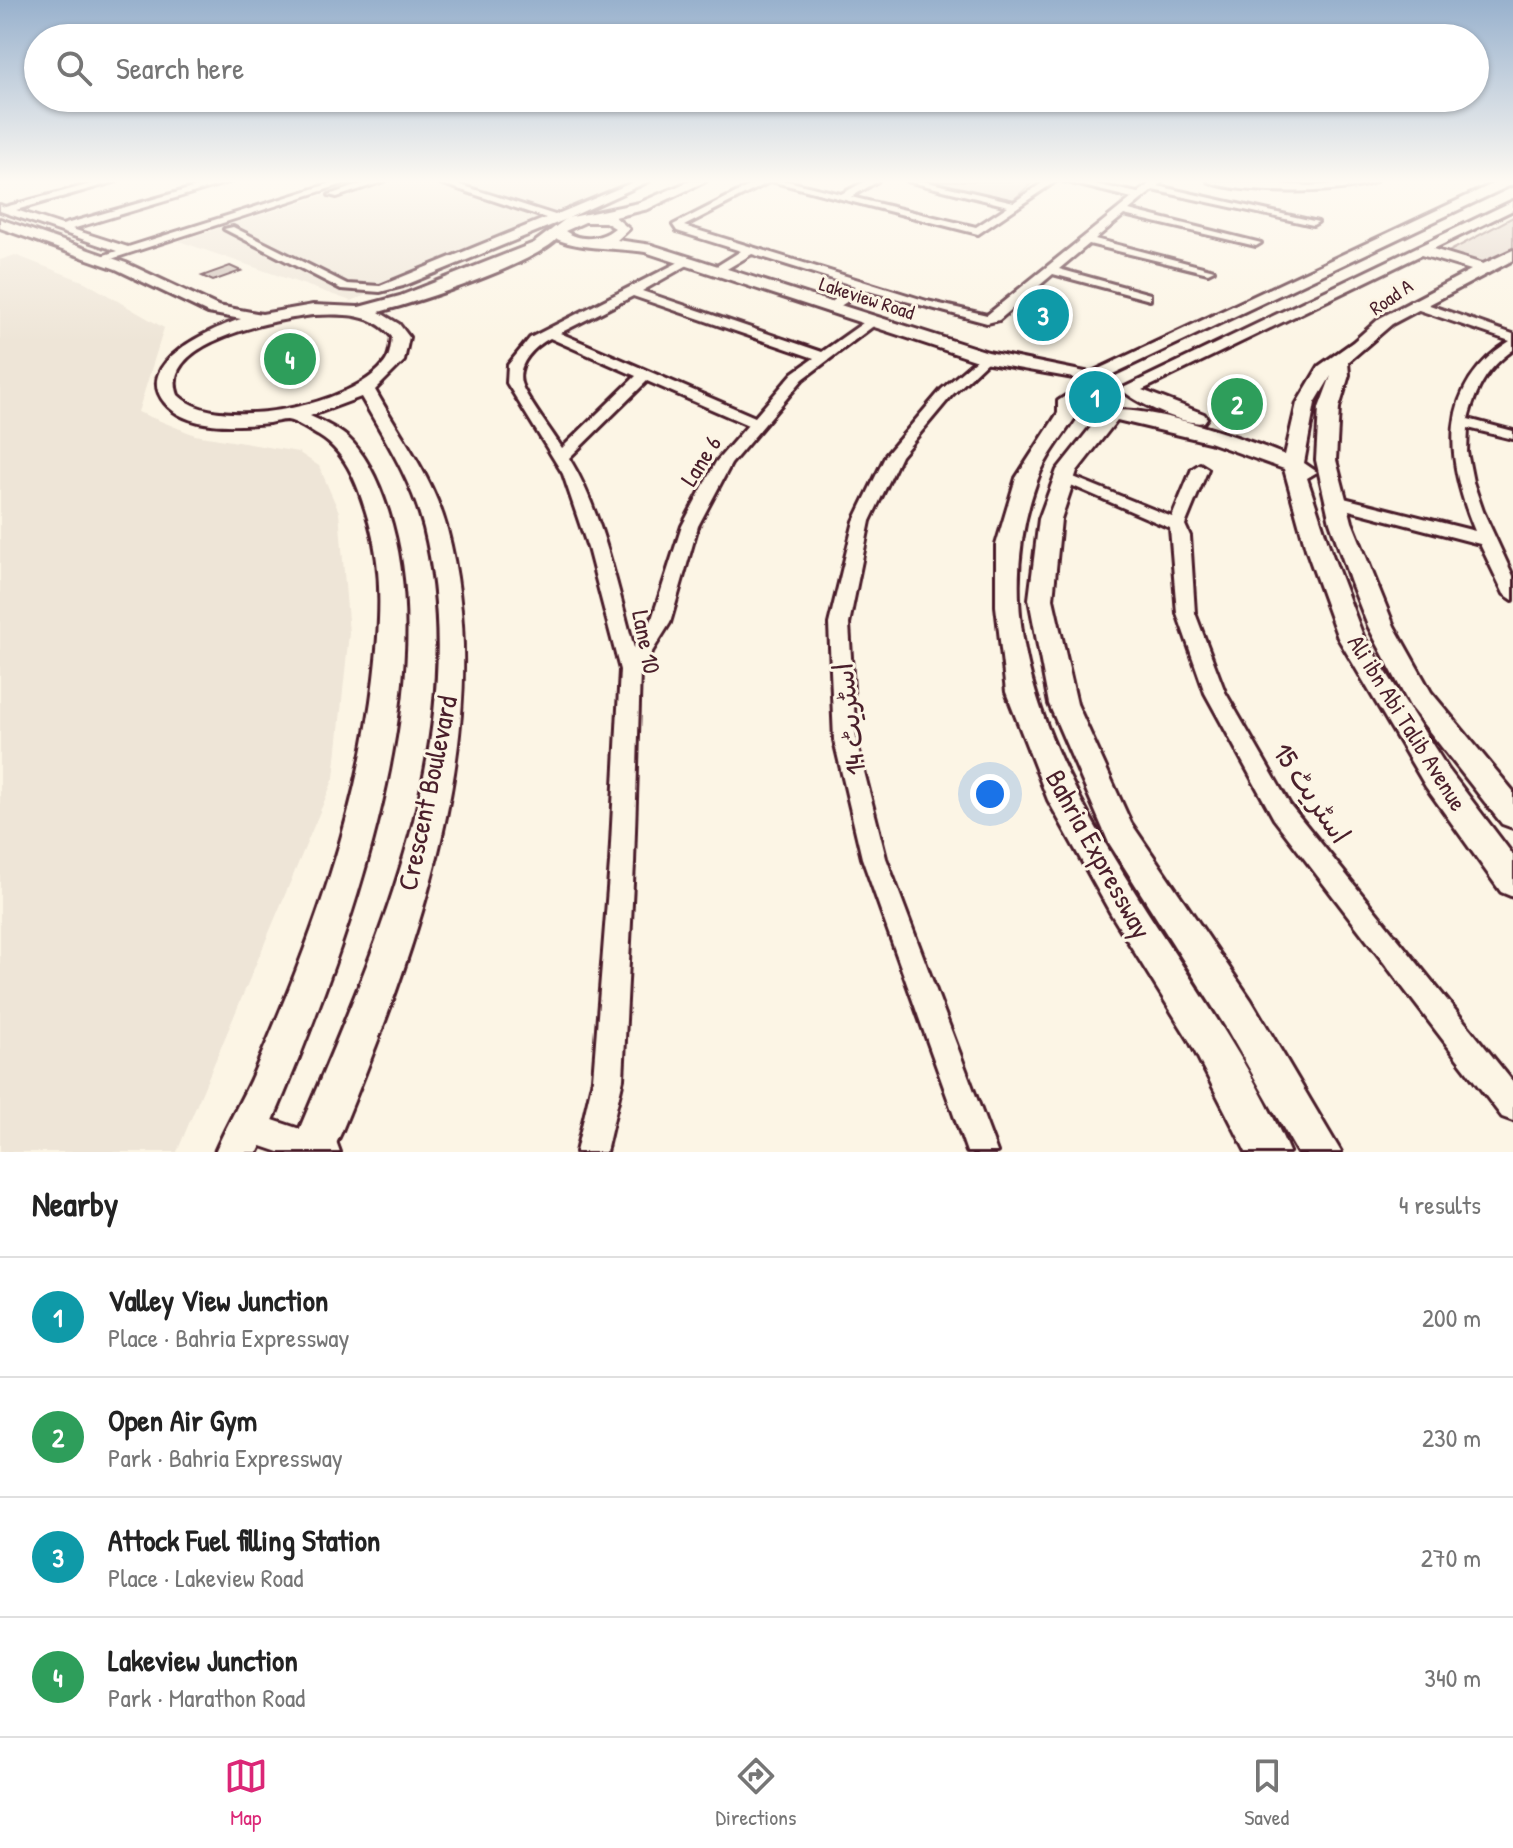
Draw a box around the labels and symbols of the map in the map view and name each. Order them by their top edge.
street label: Lakeview Road [816,269,918,326]
street label: Road A [1364,272,1418,321]
pin: 3 [1017,285,1069,345]
pin: 4 [264,329,316,389]
pin: 1 [1069,367,1121,427]
pin: 2 [1211,374,1263,434]
street label: Lane 6 [672,429,728,492]
street label: Lane 10 [625,607,669,676]
street label: Ali ibn Abi Talib Avenue [1341,628,1475,817]
street label: اسٹریٹ 14 [823,661,875,777]
street label: Crescent Boulevard [388,692,466,894]
street label: اسٹریٹ 15 [1264,735,1360,851]
street label: Bahria Expressway [1037,763,1161,945]
your location [970,774,1010,814]

